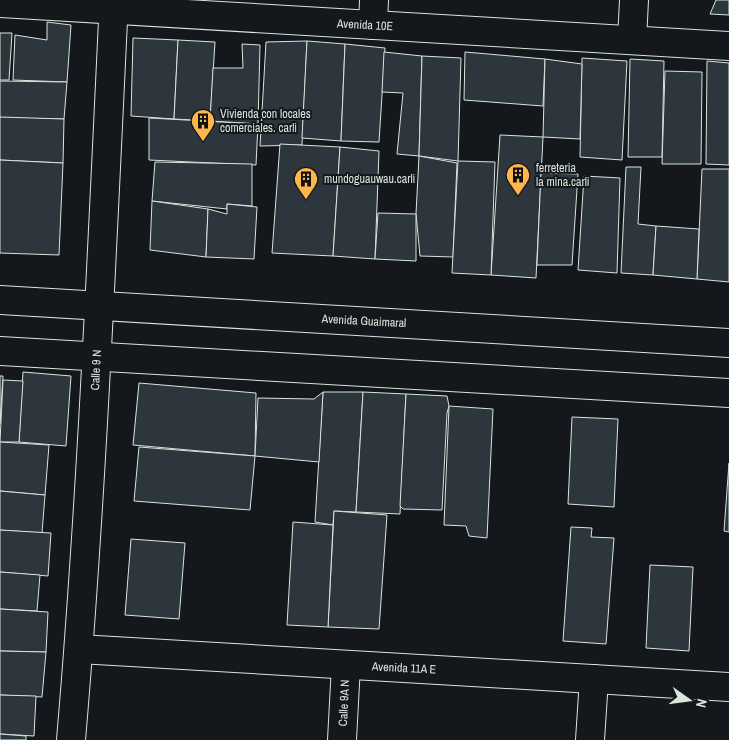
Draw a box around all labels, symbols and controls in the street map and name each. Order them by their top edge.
street label: Avenida 10E [336,15,393,34]
place label: Vivienda con locales comerciales. carli [220,106,311,136]
building icon: Vivienda con locales comerciales. carli [190,108,216,142]
place label: ferreteria la mina.carli [536,160,590,190]
building icon: ferreteria la mina.carli [505,162,531,196]
building icon: mundoguauwau.carli [293,166,319,200]
place label: mundoguauwau.carli [324,171,415,187]
street label: Avenida Guaimaral [320,311,407,331]
street label: Calle 9 N [87,349,105,391]
street label: Avenida 11A E [371,658,436,678]
north arrow [664,675,714,725]
street label: Calle 9A N [335,679,353,727]
text: N [692,697,711,709]

